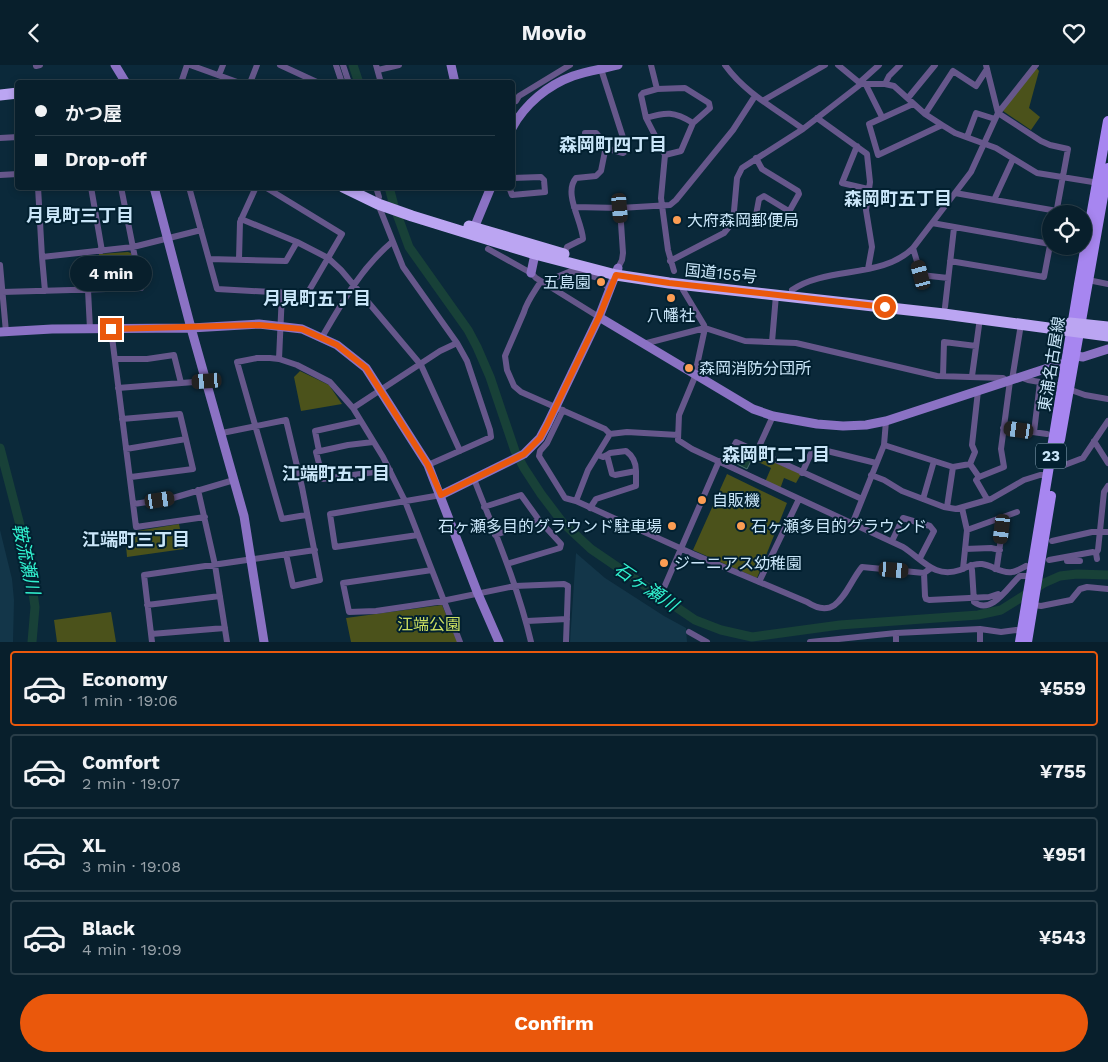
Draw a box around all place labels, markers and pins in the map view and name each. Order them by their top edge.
place label: 大府森岡郵便局 [687,211,799,230]
marker: 大府森岡郵便局 [671,214,683,226]
place label: 五島園 [543,273,591,292]
marker: 五島園 [595,276,607,288]
marker: 八幡社 [665,292,677,304]
place label: 八幡社 [647,306,695,325]
place label: 森岡消防分団所 [699,359,811,378]
marker: 森岡消防分団所 [683,362,695,374]
place label: 自販機 [712,491,760,510]
marker: 自販機 [696,494,708,506]
place label: 石ヶ瀬多目的グラウンド駐車場 [438,517,662,536]
place label: 石ヶ瀬多目的グラウンド [751,517,927,536]
marker: 石ヶ瀬多目的グラウンド駐車場 [666,520,678,532]
marker: 石ヶ瀬多目的グラウンド [735,520,747,532]
place label: ジーニアス幼稚園 [674,554,802,573]
marker: ジーニアス幼稚園 [658,557,670,569]

